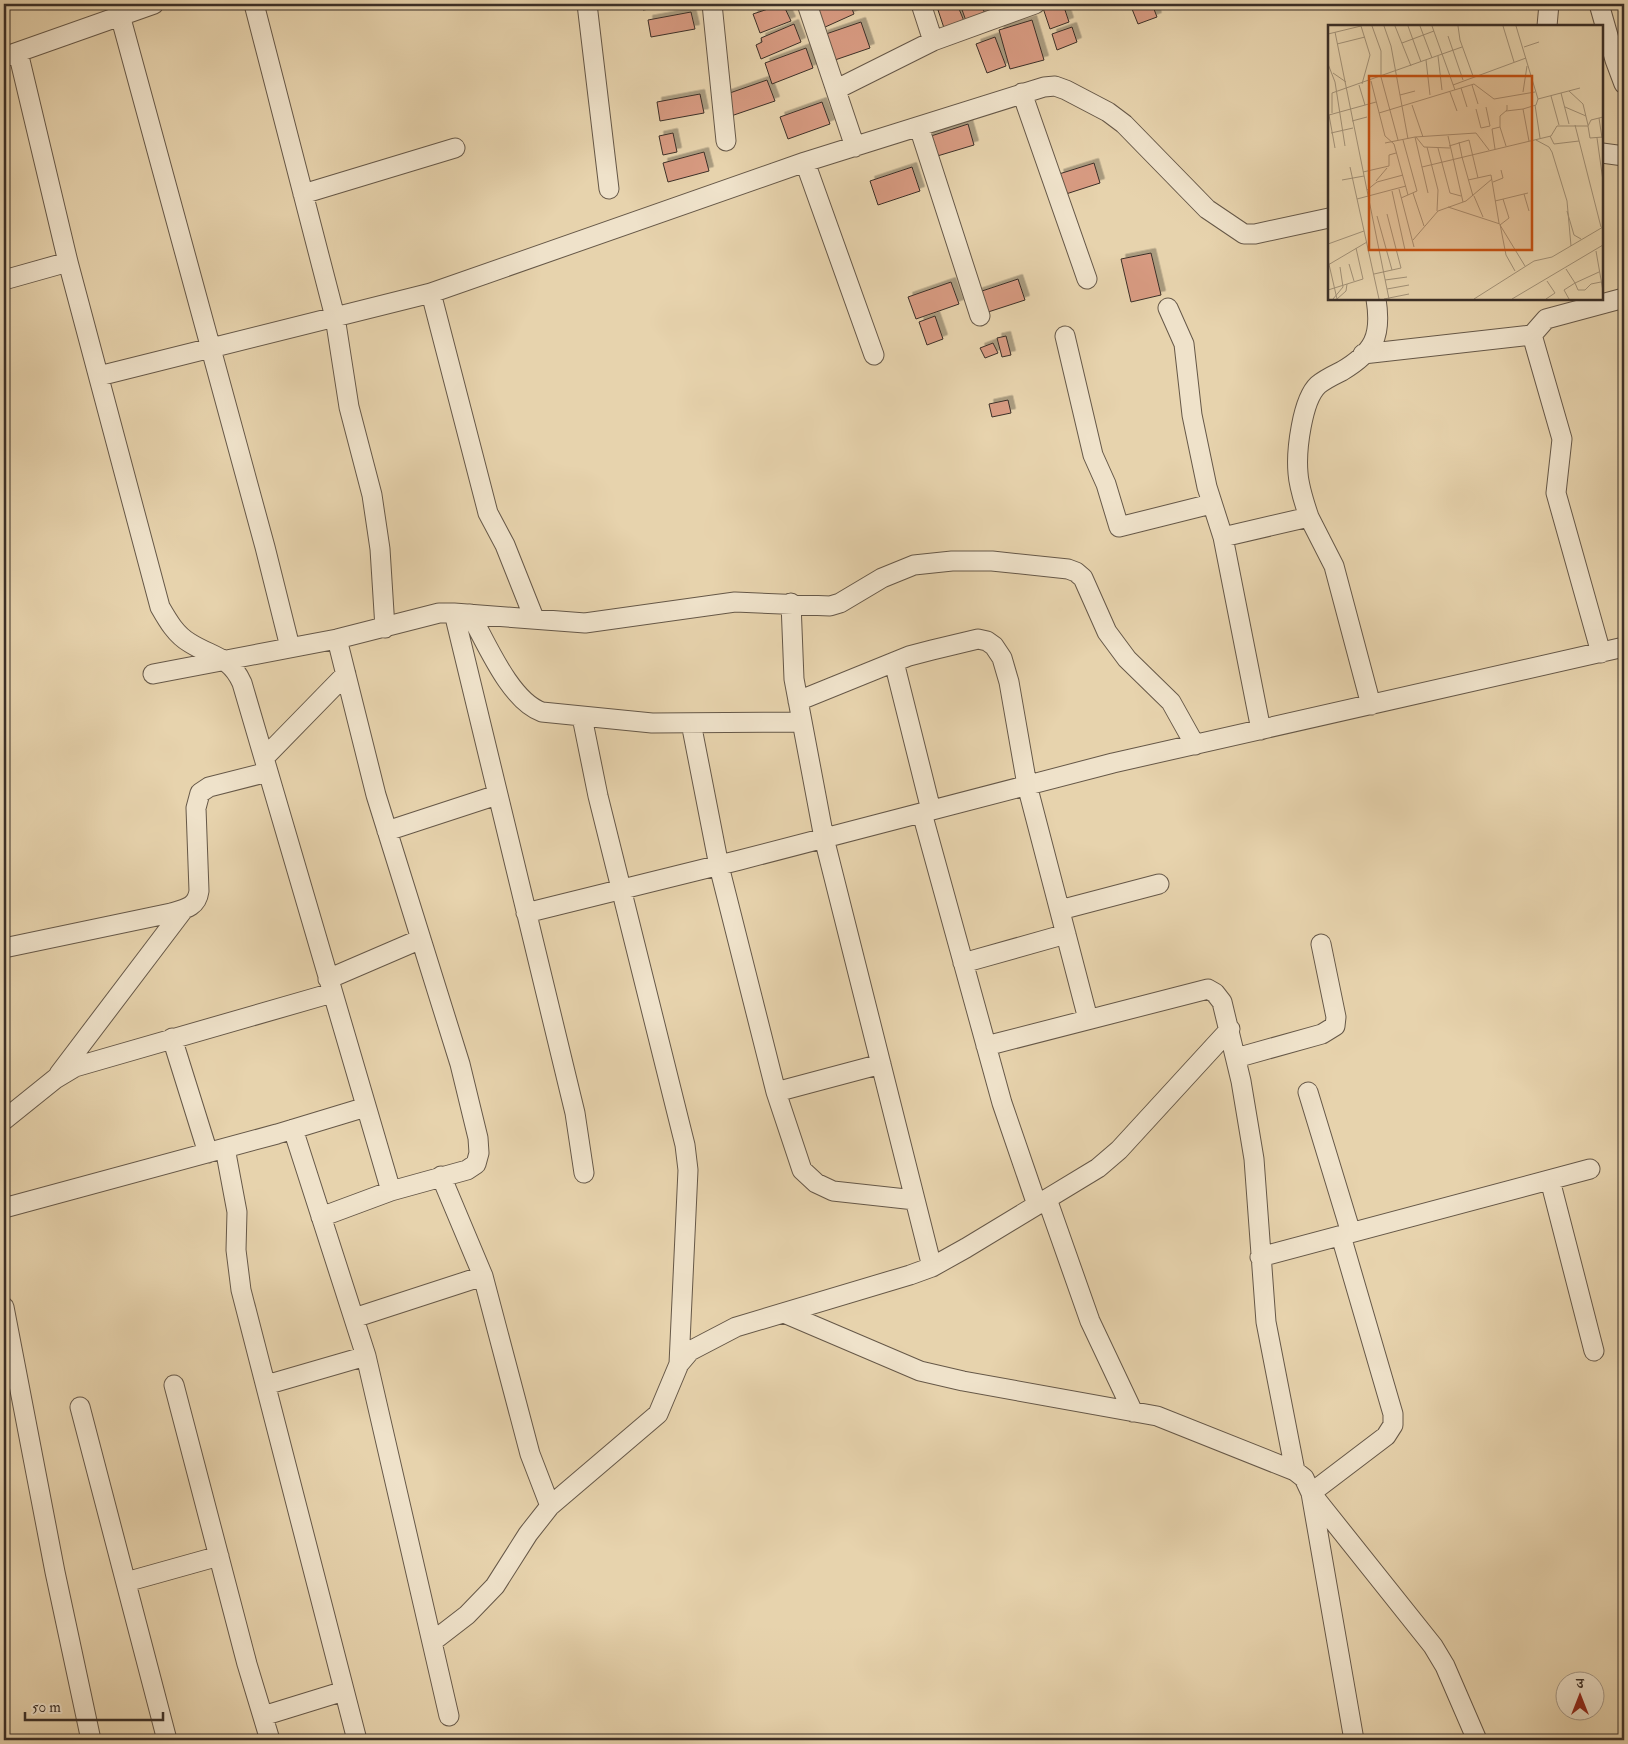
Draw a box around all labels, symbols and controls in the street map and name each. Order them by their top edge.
inset map [1328,25,1603,300]
north arrow [1556,1672,1606,1722]
text: उ [1575,1675,1584,1692]
scale bar [25,1689,162,1721]
text: 50 m [32,1698,61,1717]

